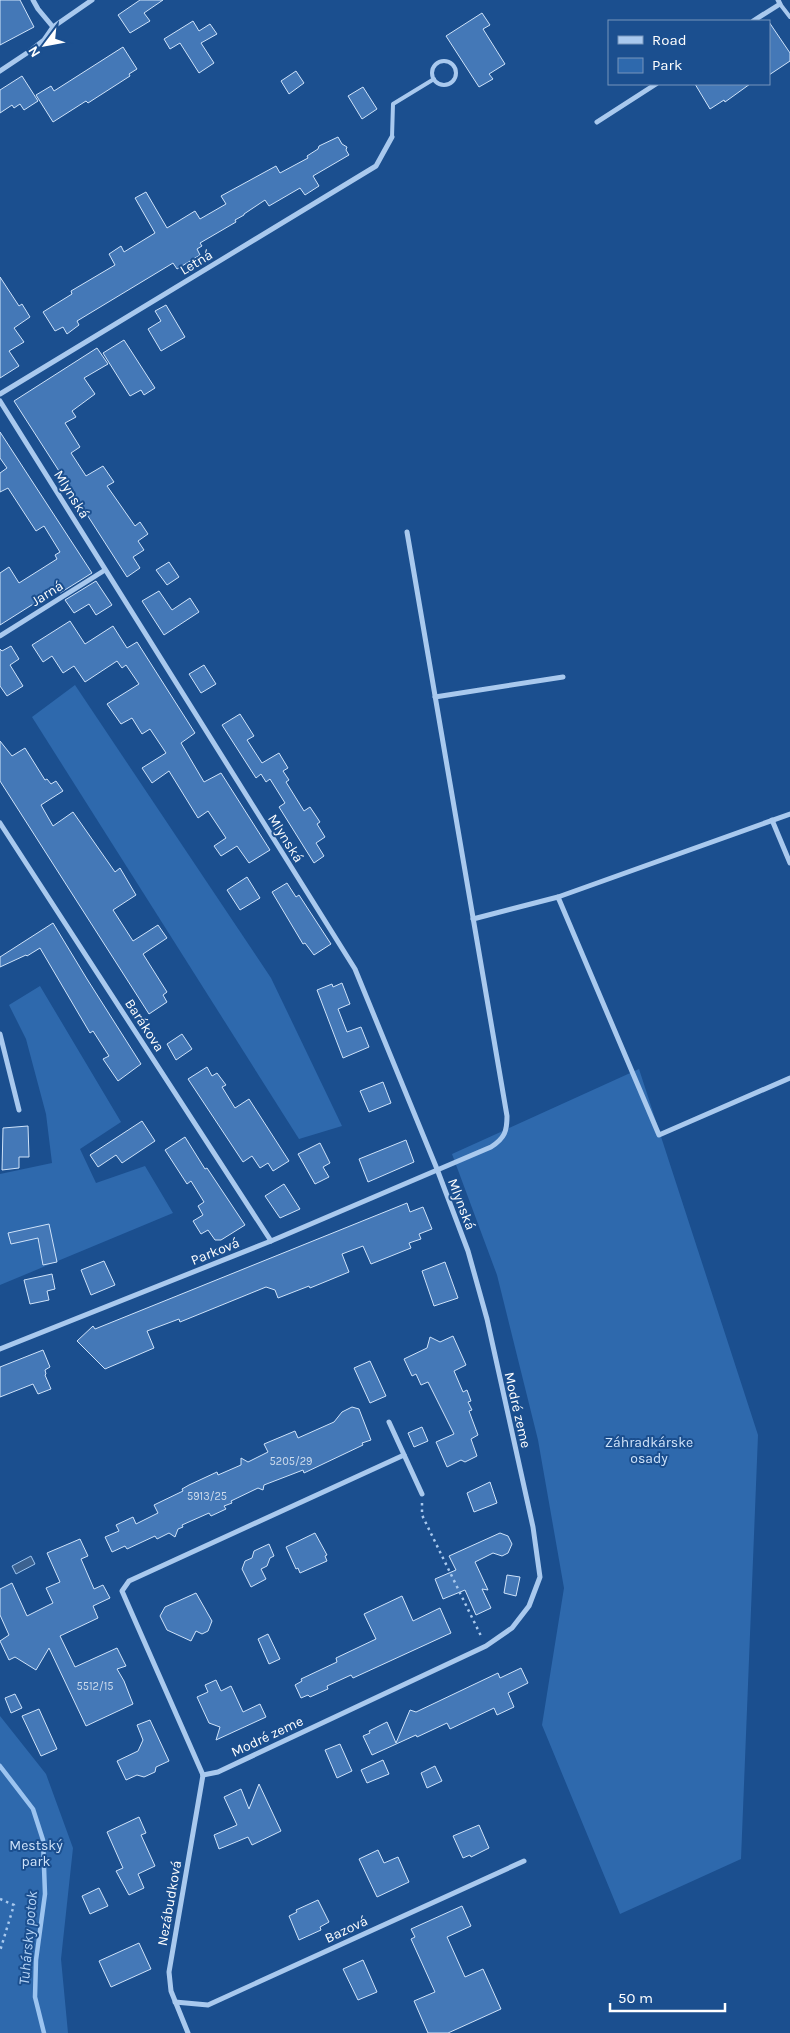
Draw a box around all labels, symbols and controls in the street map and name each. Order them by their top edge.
north arrow [20,20,70,70]
legend [608,20,770,85]
text: Road [652,31,687,49]
text: N [25,43,44,60]
text: Park [652,56,682,74]
street label: Letná [177,246,216,279]
street label: Mlynská [50,467,93,522]
street label: Jarná [28,577,66,610]
street label: Mlynská [264,811,307,866]
street label: Barákova [121,996,168,1055]
street label: Mlynská [444,1176,479,1232]
street label: Parková [188,1234,242,1269]
street label: Modré zeme [501,1370,535,1450]
park label: Záhradkárske osady [605,1434,693,1467]
house number: 5205/29 [270,1455,312,1468]
house number: 5913/25 [187,1490,227,1503]
house number: 5512/15 [76,1680,114,1693]
street label: Modré zeme [228,1712,306,1761]
park label: Mestský park [9,1837,63,1870]
street label: Nezábudková [154,1859,185,1947]
water label: Tuhársky potok [15,1890,41,1986]
street label: Bazová [322,1912,370,1947]
scale bar [610,1980,725,2012]
text: 50 m [618,1989,653,2007]

